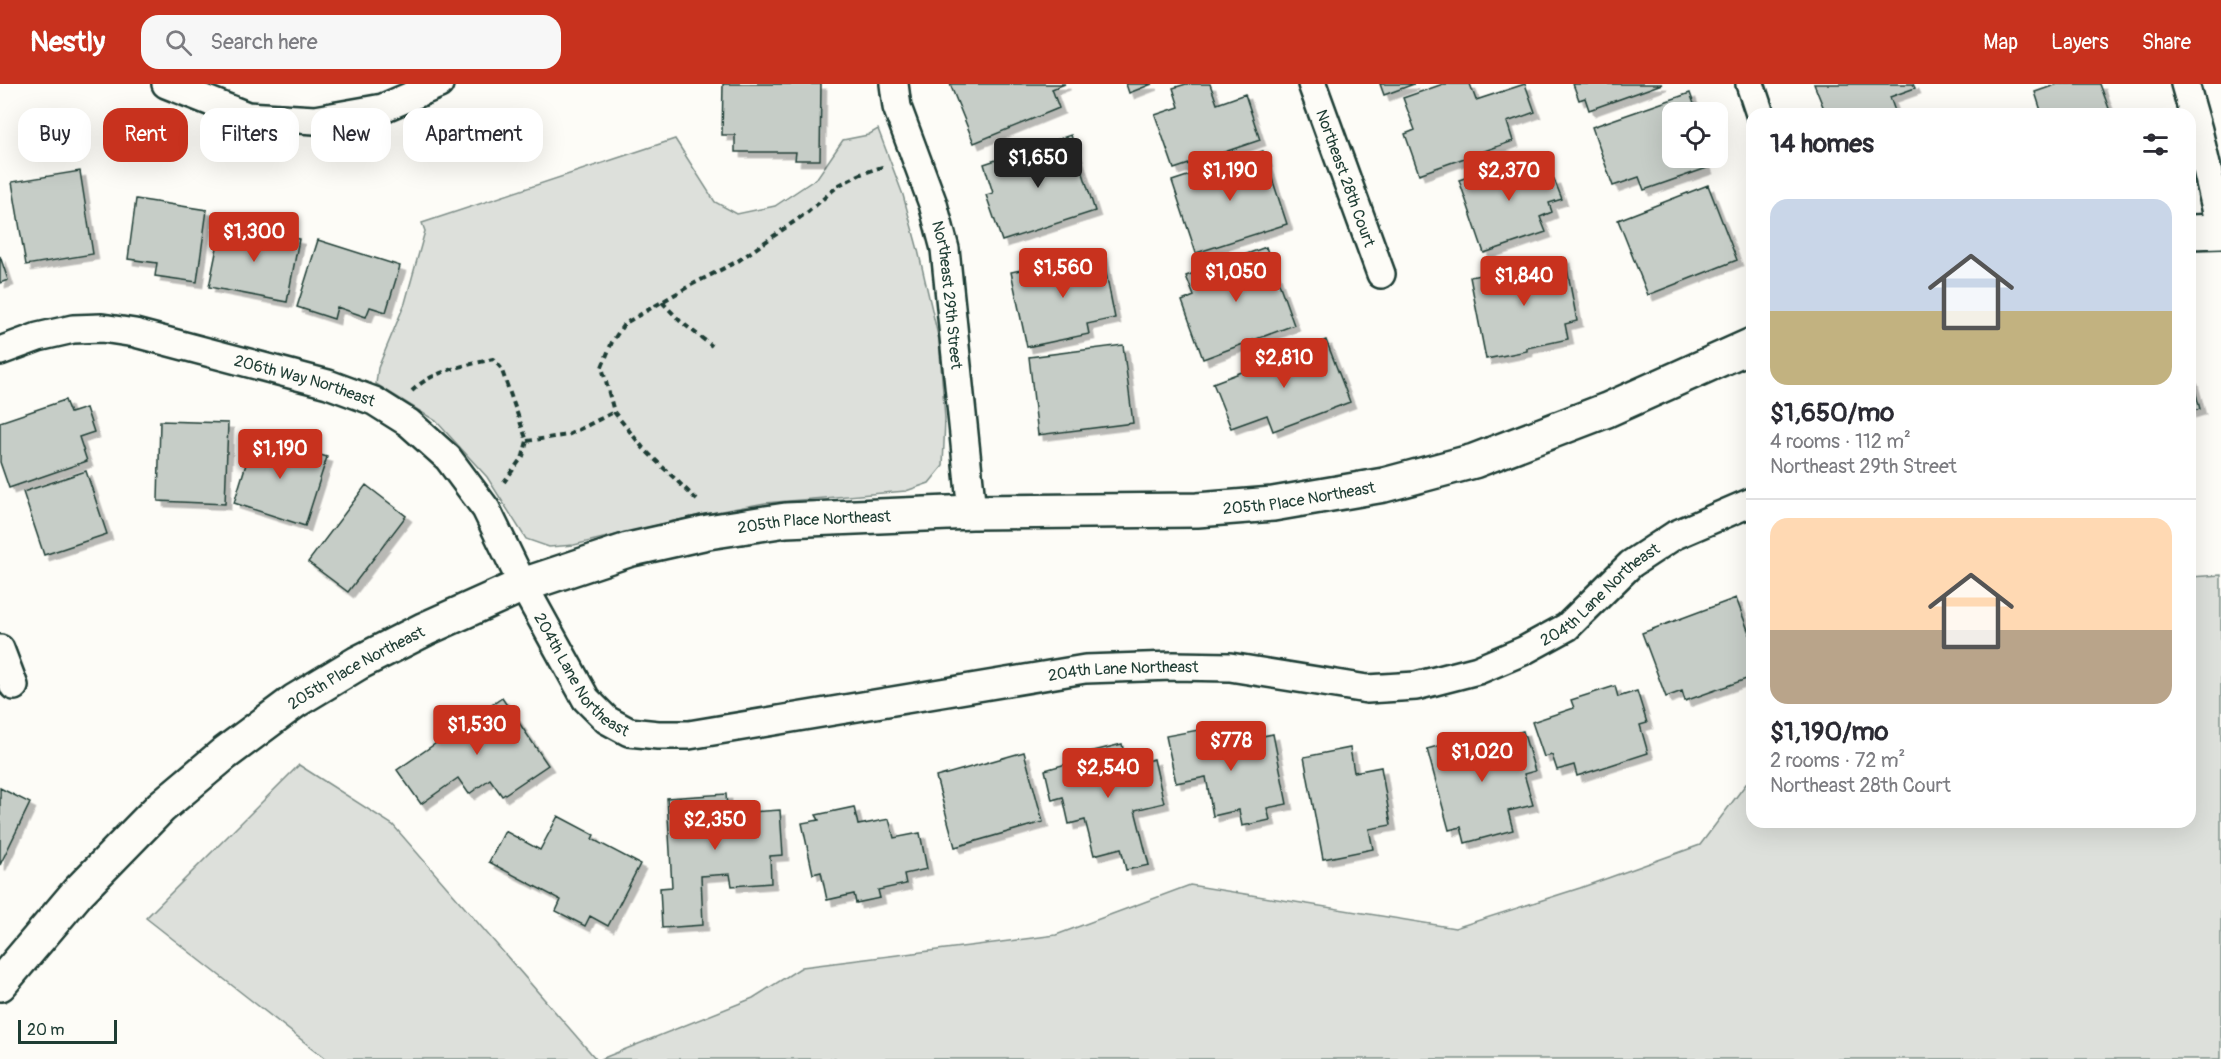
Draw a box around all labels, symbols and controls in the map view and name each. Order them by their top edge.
search box [141,15,561,69]
text: Nestly [30,25,105,60]
icon: search [162,26,195,59]
text: Search here [210,28,318,56]
text: Map [1983,29,2018,56]
text: Layers [2051,29,2109,56]
text: Share [2142,29,2191,56]
map controls [1662,102,1728,168]
button: locate [1662,102,1728,168]
street label: Northeast 28th Court [1311,107,1379,250]
chip: Buy [18,108,91,162]
chip: Rent [103,108,188,162]
chip: Filters [200,108,299,162]
chip: New [311,108,391,162]
chip: Apartment [403,108,543,162]
text: 14 homes [1770,128,1874,160]
icon: filters [2139,128,2172,161]
pin: $1,650 [989,138,1087,189]
text: $1,650 [1008,145,1068,170]
pin: $1,190 [1181,151,1279,202]
pin: $2,370 [1460,151,1558,202]
text: $1,190 [1202,158,1258,183]
text: $2,370 [1478,158,1540,183]
pin: $1,300 [205,212,303,263]
text: $1,300 [223,219,285,244]
street label: Northeast 29th Street [927,219,966,371]
icon: home [1917,238,2025,346]
pin: $1,560 [1014,248,1112,299]
pin: $1,050 [1187,252,1285,303]
text: $1,560 [1033,255,1093,280]
pin: $1,840 [1475,256,1573,307]
text: $1,050 [1205,259,1267,284]
text: $1,840 [1494,263,1554,288]
pin: $2,810 [1235,338,1333,389]
text: $2,810 [1255,345,1313,370]
street label: 206th Way Northeast [232,351,378,412]
text: $1,650/mo [1770,397,1894,429]
pin: $1,190 [231,429,329,480]
text: 4 rooms · 112 m² [1770,429,1911,454]
text: $1,190 [252,436,308,461]
text: Northeast 29th Street [1770,454,1957,479]
street label: 205th Place Northeast [1222,478,1377,519]
street label: 205th Place Northeast [736,506,892,538]
street label: 204th Lane Northeast [1537,539,1664,651]
icon: home [1917,557,2025,665]
street label: 204th Lane Northeast [529,610,633,742]
street label: 205th Place Northeast [284,622,429,714]
street label: 204th Lane Northeast [1047,657,1199,686]
pin: $1,530 [428,705,526,756]
text: $1,530 [447,712,507,737]
text: $1,190/mo [1770,716,1889,748]
pin: $778 [1195,721,1267,772]
text: $778 [1210,728,1252,753]
pin: $1,020 [1433,732,1531,783]
text: $1,020 [1451,739,1513,764]
pin: $2,540 [1059,748,1157,799]
text: 2 rooms · 72 m² [1770,748,1905,773]
text: $2,540 [1076,755,1140,780]
text: Northeast 28th Court [1770,773,1951,798]
pin: $2,350 [666,800,764,851]
text: $2,350 [684,807,746,832]
scale bar [18,1017,117,1044]
text: 20 m [27,1020,65,1040]

